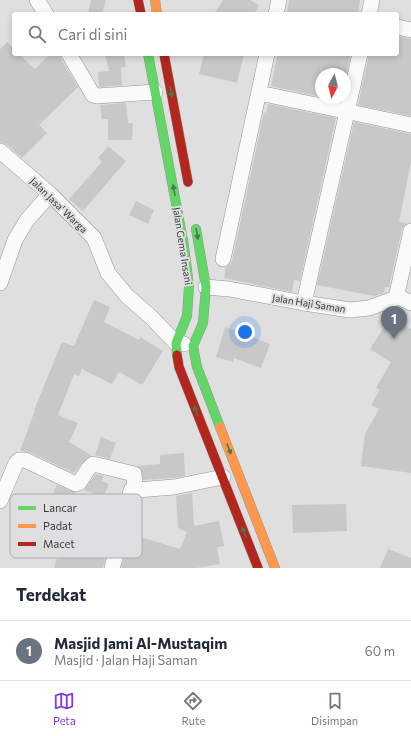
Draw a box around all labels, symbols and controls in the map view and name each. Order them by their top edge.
search box [12,12,399,56]
icon: search [26,23,48,45]
text: Cari di sini [58,25,127,43]
north arrow [315,68,351,104]
one-way arrow [169,86,175,98]
street label: Jalan Jasa' Warga [28,175,90,235]
one-way arrow [170,184,176,196]
street label: Jalan Gema Insani [171,206,195,286]
one-way arrow [194,228,200,240]
street label: Jalan Haji Saman [271,291,347,315]
pin: 1 [381,306,407,339]
your location [235,322,255,342]
one-way arrow [193,405,199,416]
one-way arrow [227,443,233,455]
legend [10,494,142,558]
text: Lancar [43,501,78,514]
text: Padat [43,519,73,532]
one-way arrow [240,525,246,537]
text: Macet [43,537,75,550]
text: Terdekat [16,584,86,605]
text: Masjid Jami Al-Mustaqim [54,634,227,652]
text: 1 [26,643,32,659]
text: 60 m [365,643,395,659]
text: Masjid · Jalan Haji Saman [54,652,198,668]
tab: Peta [53,690,76,727]
tab: Rute [182,690,205,727]
tab: Disimpan [311,690,358,727]

